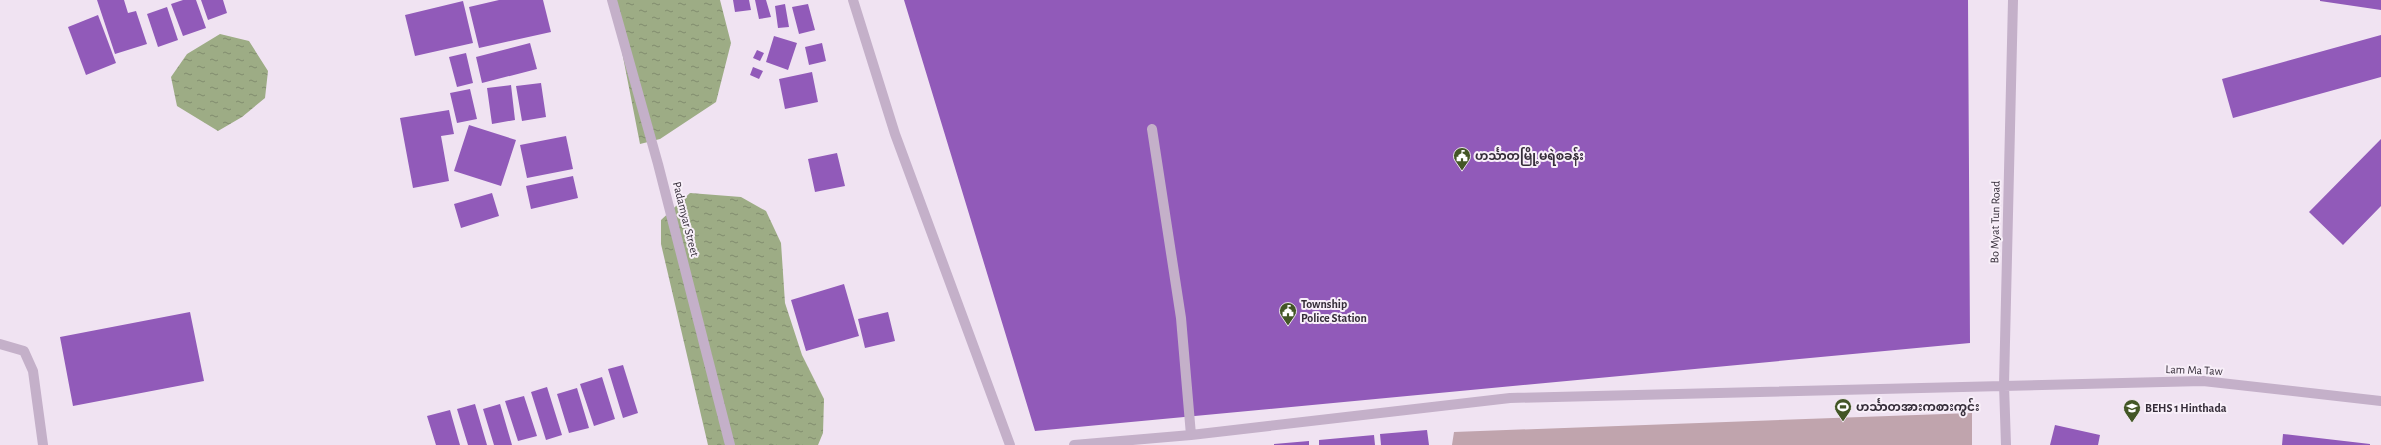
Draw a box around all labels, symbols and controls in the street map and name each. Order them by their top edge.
public building icon: ဟင်္သာတမြို့မရဲစခန်း [1452,146,1472,171]
place label: ဟင်္သာတမြို့မရဲစခန်း [1475,146,1584,166]
street label: Padamyar Street [670,180,701,258]
street label: Bo Myat Tun Road [1988,181,2003,263]
place label: Township Police Station [1301,298,1367,324]
public building icon: Township Police Station [1278,301,1298,326]
street label: Lam Ma Taw [2165,363,2223,377]
sports icon: ဟင်္သာတအားကစားကွင်း [1833,397,1853,422]
place label: ဟင်္သာတအားကစားကွင်း [1856,397,1980,417]
school or university icon: BEHS 1 Hinthada [2122,398,2142,423]
place label: BEHS 1 Hinthada [2145,402,2227,414]

